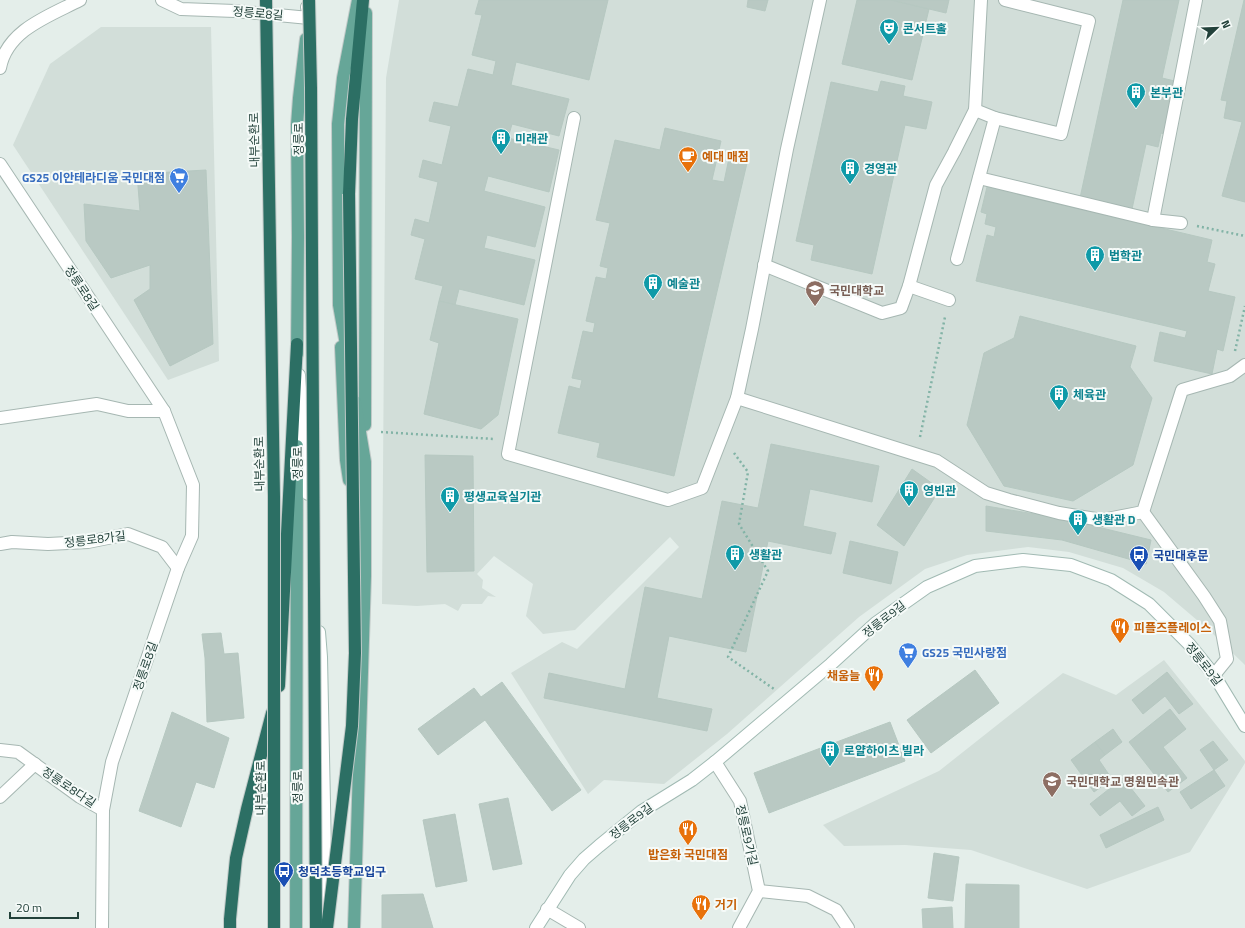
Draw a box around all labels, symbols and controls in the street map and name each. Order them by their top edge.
street label: 정릉로8길 [232,1,284,25]
north arrow [1197,8,1237,48]
theatre icon: 콘서트홀 [878,17,900,45]
text: N [1217,17,1235,31]
place label: 콘서트홀 [903,19,947,38]
building icon: 본부관 [1125,81,1147,109]
place label: 본부관 [1150,83,1183,102]
street label: 내부순환로 [244,112,264,168]
street label: 정릉로 [289,122,308,156]
building icon: 미래관 [490,127,512,155]
place label: 미래관 [515,129,548,148]
cafe icon: 예대 매점 [677,145,699,173]
place label: 예대 매점 [702,147,749,166]
building icon: 경영관 [839,157,861,185]
place label: 경영관 [864,159,897,178]
supermarket icon: GS25 이안테라디움 국민대점 [168,166,190,194]
place label: GS25 이안테라디움 국민대점 [22,168,165,187]
building icon: 법학관 [1084,244,1106,272]
place label: 법학관 [1109,246,1142,265]
street label: 정릉로8길 [60,262,104,314]
building icon: 예술관 [642,272,664,300]
place label: 예술관 [667,274,700,293]
school or university icon: 국민대학교 [804,279,826,307]
place label: 국민대학교 [829,281,884,300]
building icon: 체육관 [1048,383,1070,411]
place label: 체육관 [1073,385,1106,404]
street label: 내부순환로 [249,436,269,492]
street label: 정릉로 [288,446,307,480]
building icon: 영빈관 [898,479,920,507]
place label: 영빈관 [923,481,956,500]
building icon: 평생교육실기관 [439,485,461,513]
place label: 평생교육실기관 [464,487,541,506]
building icon: 생활관 D [1067,508,1089,536]
place label: 생활관 D [1092,510,1136,529]
street label: 정릉로8가길 [63,526,127,552]
building icon: 생활관 [724,543,746,571]
bus stop icon: 국민대후문 [1128,544,1150,572]
place label: 생활관 [749,545,782,564]
place label: 국민대후문 [1153,546,1208,565]
street label: 정릉로9길 [858,596,910,642]
restaurant icon: 피플즈플레이스 [1109,616,1131,644]
place label: 피플즈플레이스 [1134,618,1211,637]
street label: 정릉로9길 [1181,638,1227,690]
street label: 정릉로8길 [128,639,162,693]
supermarket icon: GS25 국민사랑점 [897,641,919,669]
place label: GS25 국민사랑점 [922,643,1007,662]
restaurant icon: 채움늘 [863,664,885,692]
place label: 채움늘 [827,666,860,685]
building icon: 로얄하이츠 빌라 [819,739,841,767]
place label: 로얄하이츠 빌라 [844,741,924,760]
street label: 내부순환로 [251,760,270,816]
street label: 정릉로8다길 [38,762,100,812]
street label: 정릉로 [288,770,307,804]
school or university icon: 국민대학교 명원민속관 [1041,770,1063,798]
place label: 국민대학교 명원민속관 [1066,772,1179,791]
street label: 정릉로9길 [605,798,657,844]
street label: 정릉로9가길 [731,803,763,867]
restaurant icon: 밥은화 국민대점 [677,818,699,846]
place label: 밥은화 국민대점 [648,845,728,864]
bus stop icon: 청덕초등학교입구 [273,860,295,888]
place label: 청덕초등학교입구 [298,862,386,881]
restaurant icon: 거기 [690,893,712,921]
scale bar [10,894,78,920]
place label: 거기 [715,895,737,914]
text: 20 m [16,898,42,917]

